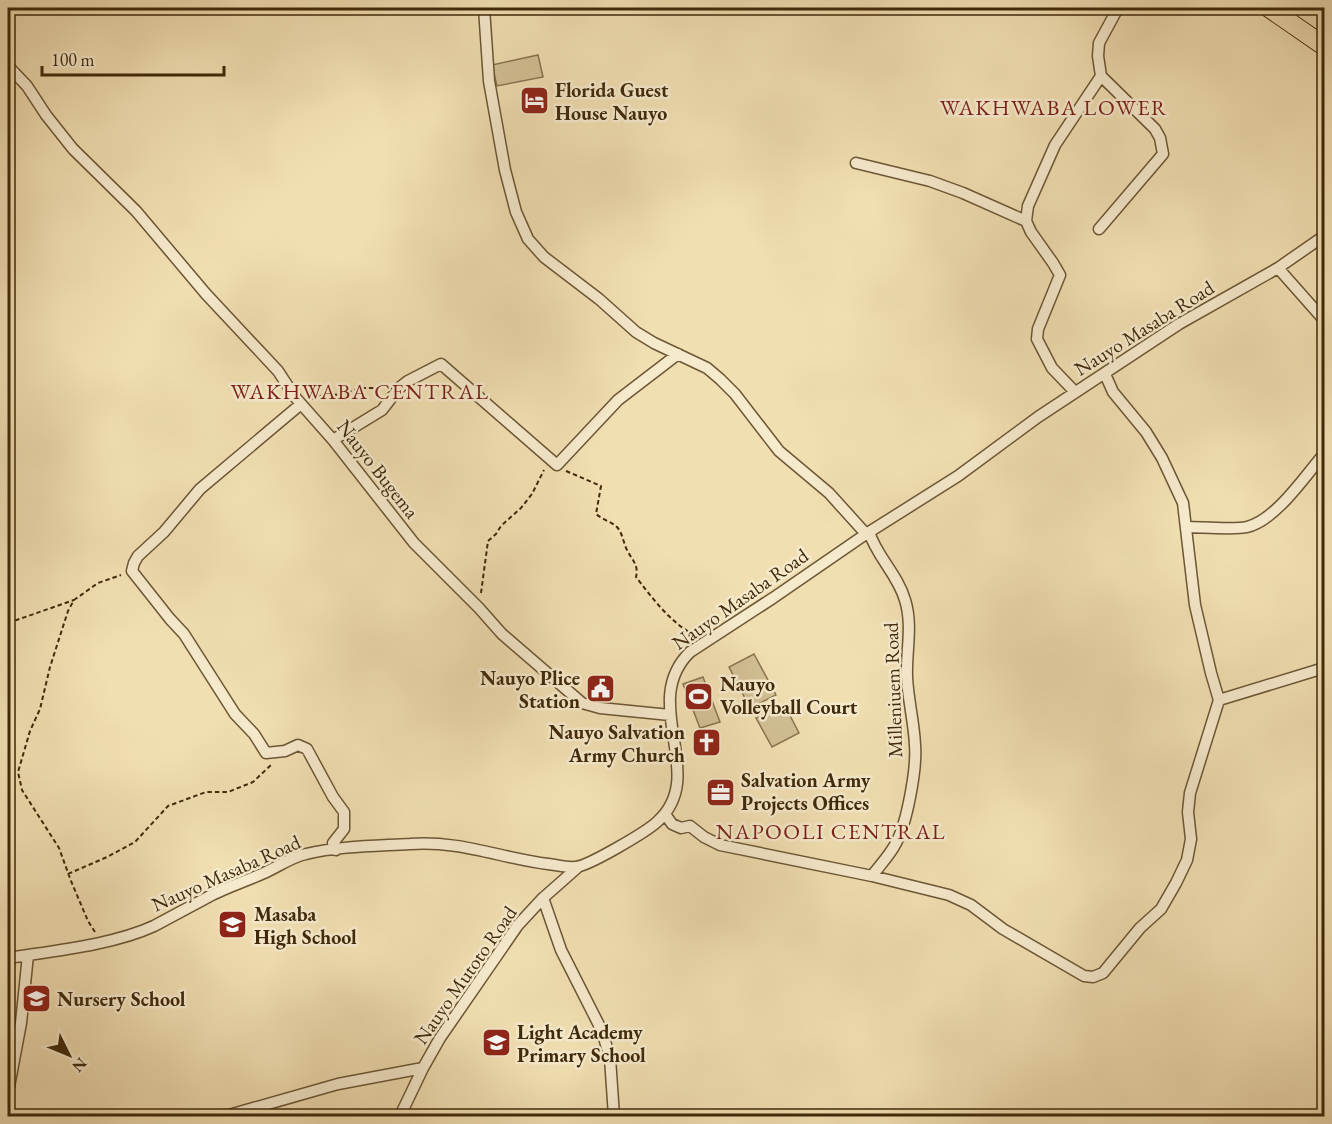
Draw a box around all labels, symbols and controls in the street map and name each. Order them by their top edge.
scale bar [42,39,224,77]
text: 100 m [51,48,95,71]
place label: Florida Guest House Nauyo [555,77,669,126]
hotel icon: Florida Guest House Nauyo [518,85,550,117]
district label: WAKHWABA LOWER [940,93,1168,122]
street label: Nauyo Masaba Road [1069,274,1220,382]
district label: WAKHWABA CENTRAL [230,377,490,406]
street label: Nauyo Bugema [331,414,425,524]
street label: Nauyo Masaba Road [667,542,814,656]
street label: Milleniuem Road [878,621,908,758]
place label: Nauyo Plice Station [480,665,580,714]
place label: Nauyo Volleyball Court [720,671,858,720]
public building icon: Nauyo Plice Station [585,673,617,705]
sports icon: Nauyo Volleyball Court [683,680,715,712]
place label: Nauyo Salvation Army Church [549,719,685,768]
church icon: Nauyo Salvation Army Church [690,727,722,759]
place label: Salvation Army Projects Offices [741,767,871,816]
office icon: Salvation Army Projects Offices [704,776,736,808]
district label: NAPOOLI CENTRAL [716,817,946,846]
street label: Nauyo Masaba Road [147,828,305,917]
street label: Nauyo Mutoto Road [408,900,523,1049]
place label: Masaba High School [254,901,357,950]
school or university icon: Masaba High School [217,909,249,941]
school or university icon: Nursery School [20,983,52,1015]
place label: Nursery School [57,986,186,1012]
place label: Light Academy Primary School [517,1019,646,1068]
north arrow [39,1025,99,1085]
school or university icon: Light Academy Primary School [480,1027,512,1059]
text: N [67,1053,92,1077]

